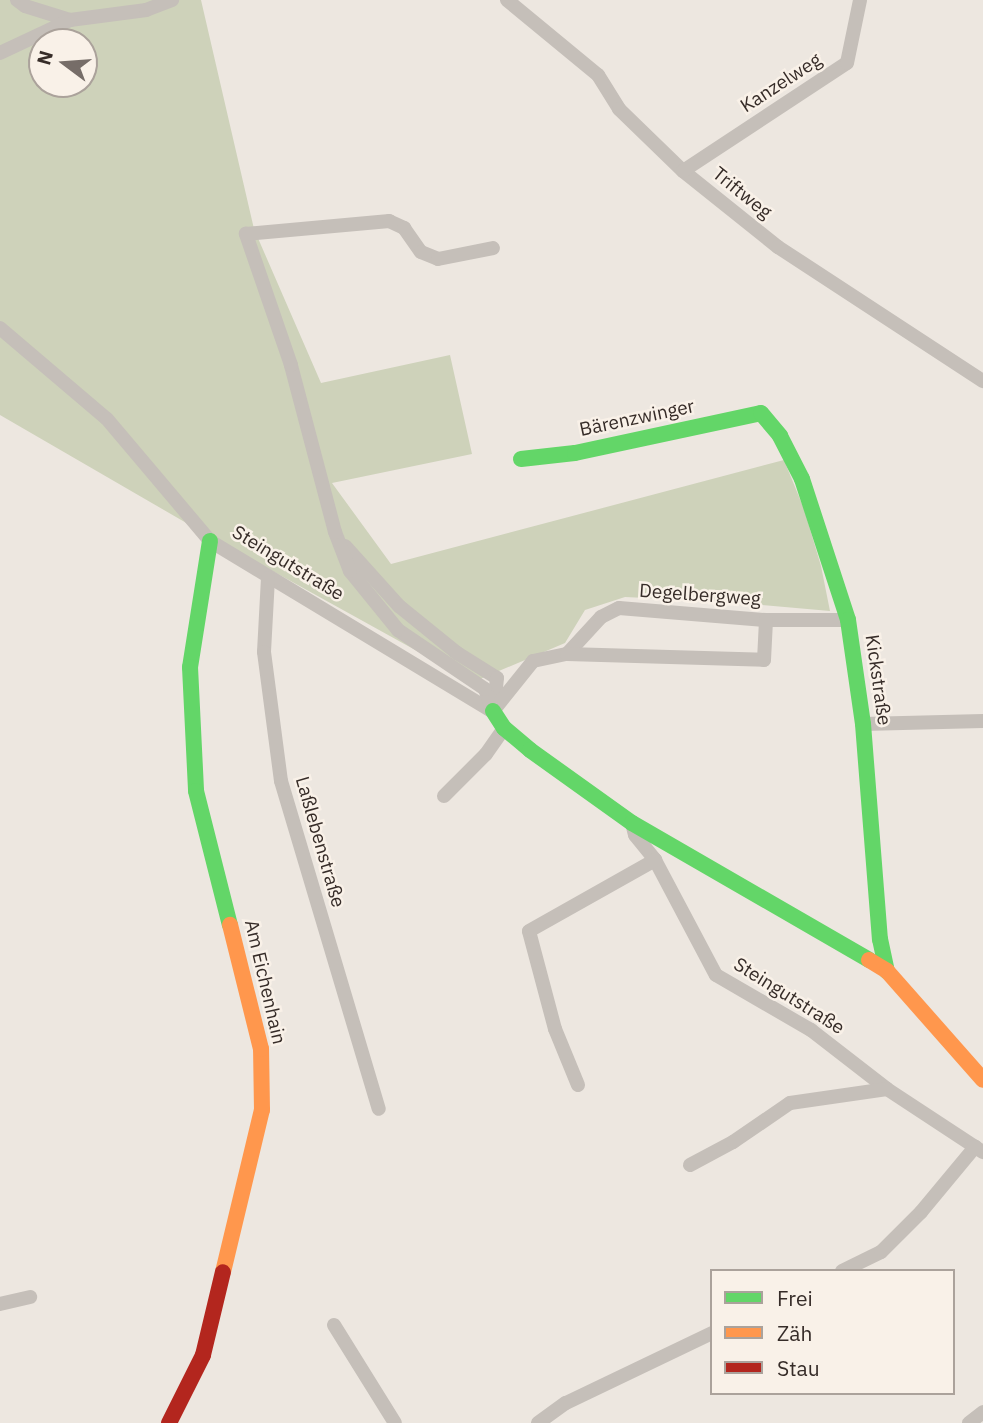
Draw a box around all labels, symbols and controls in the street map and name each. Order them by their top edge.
north arrow [28,28,98,98]
text: N [31,48,58,68]
street label: Kanzelweg [736,48,826,118]
street label: Triftweg [708,162,776,224]
street label: Bärenzwinger [577,395,697,441]
street label: Steingutstraße [228,521,348,605]
street label: Degelbergweg [638,579,762,611]
street label: Kickstraße [860,633,896,727]
street label: Laßlebenstraße [290,774,350,910]
street label: Am Eichenhain [240,918,290,1046]
street label: Steingutstraße [729,953,849,1039]
legend [710,1269,955,1395]
text: Frei [777,1284,813,1312]
text: Zäh [777,1319,812,1347]
text: Stau [777,1354,820,1382]

